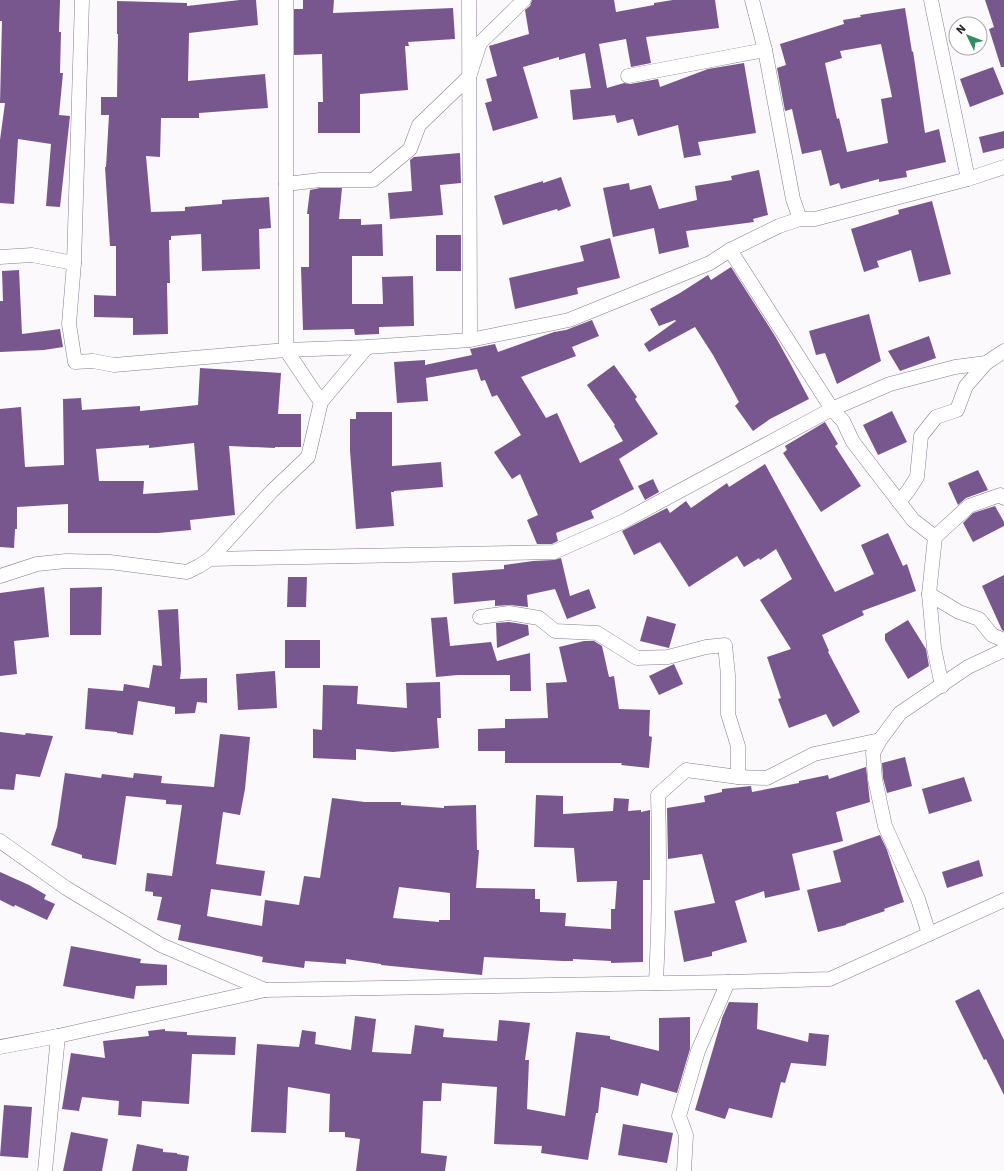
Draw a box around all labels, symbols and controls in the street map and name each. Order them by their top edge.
north arrow [948,16,988,56]
text: N [953,21,969,37]

